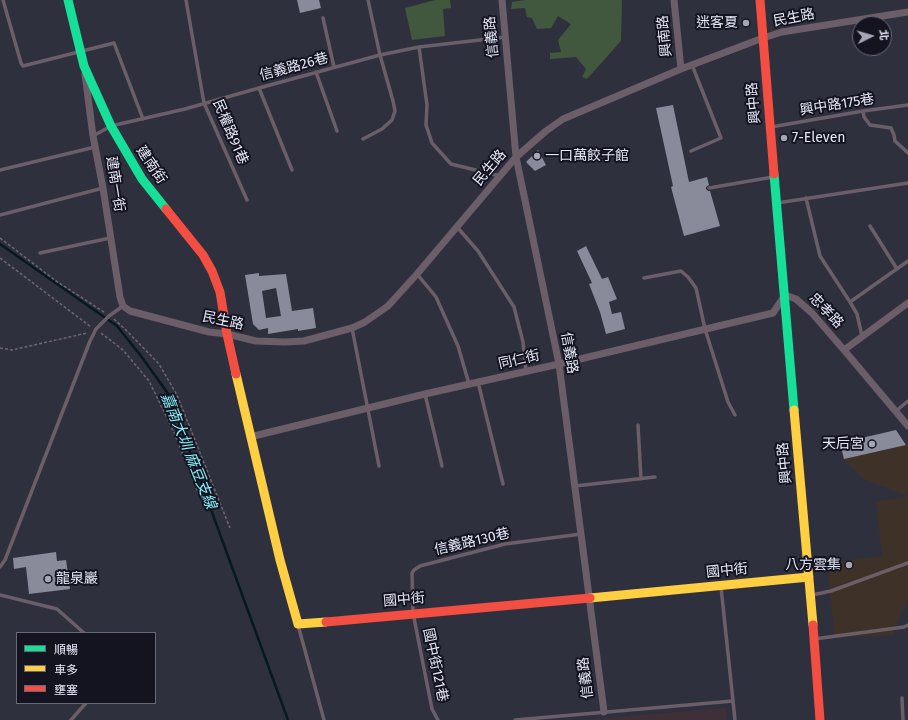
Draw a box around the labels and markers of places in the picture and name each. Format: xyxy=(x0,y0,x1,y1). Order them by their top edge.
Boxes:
place label: 迷客夏 xyxy=(696,15,738,31)
marker: 迷客夏 xyxy=(741,18,751,28)
place label: 7-Eleven xyxy=(792,130,846,146)
marker: 7-Eleven xyxy=(779,133,789,143)
place label: 一口萬餃子館 xyxy=(545,148,629,164)
marker: 一口萬餃子館 xyxy=(532,151,542,161)
place label: 天后宮 xyxy=(822,436,864,452)
marker: 天后宮 xyxy=(867,439,877,449)
place label: 八方雲集 xyxy=(785,557,841,573)
marker: 八方雲集 xyxy=(844,560,854,570)
place label: 龍泉巖 xyxy=(56,571,98,587)
marker: 龍泉巖 xyxy=(43,574,53,584)

